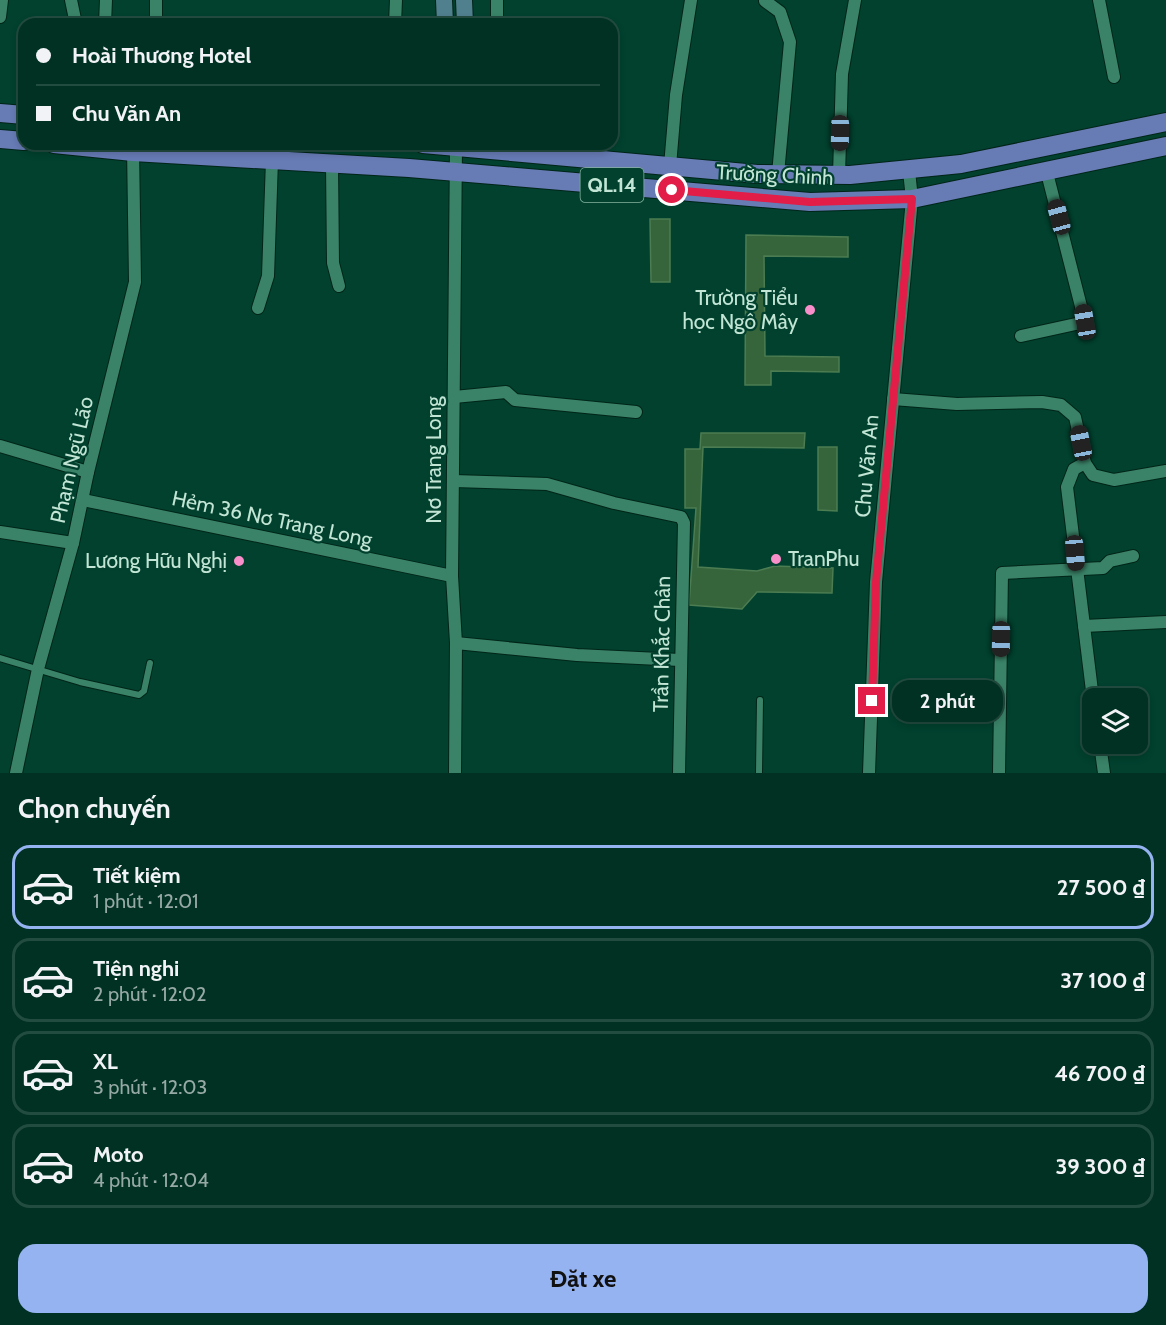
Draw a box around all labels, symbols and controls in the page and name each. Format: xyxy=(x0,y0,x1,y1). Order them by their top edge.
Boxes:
text: Hoài Thương Hotel xyxy=(72,42,251,69)
text: Chu Văn An xyxy=(72,100,181,127)
car xyxy=(831,115,849,151)
street label: Trường Chinh xyxy=(716,159,834,190)
road number: QL.14 xyxy=(580,168,644,202)
route start xyxy=(658,176,685,203)
car xyxy=(1046,197,1072,237)
place label: Trường Tiểu học Ngô Mây xyxy=(682,285,798,334)
marker: Trường Tiểu học Ngô Mây xyxy=(803,303,817,317)
car xyxy=(1073,303,1097,341)
street label: Phạm Ngũ Lão xyxy=(45,394,98,526)
street label: Nơ Trang Long xyxy=(421,396,446,524)
street label: Chu Văn An xyxy=(850,413,883,518)
car xyxy=(1069,424,1093,462)
street label: Hẻm 36 Nơ Trang Long xyxy=(170,485,375,552)
car xyxy=(1064,534,1086,572)
place label: TranPhu xyxy=(788,546,860,571)
place label: Lương Hữu Nghị xyxy=(85,548,227,573)
marker: TranPhu xyxy=(769,552,783,566)
marker: Lương Hữu Nghị xyxy=(232,554,246,568)
street label: Trần Khắc Chân xyxy=(648,576,675,712)
car xyxy=(992,621,1010,657)
callout: 2 phút xyxy=(893,680,1004,722)
route end xyxy=(858,687,885,714)
map controls xyxy=(1082,688,1148,754)
button: layers xyxy=(1082,688,1148,754)
text: 2 phút xyxy=(920,689,975,713)
text: Chọn chuyến xyxy=(18,792,171,825)
icon: car xyxy=(21,860,75,914)
text: Tiết kiệm xyxy=(93,862,181,889)
text: 27 500 ₫ xyxy=(1057,874,1145,901)
text: 1 phút · 12:01 xyxy=(93,889,199,913)
icon: car xyxy=(21,953,75,1007)
text: Tiện nghi xyxy=(93,955,179,982)
text: 37 100 ₫ xyxy=(1060,967,1145,994)
text: 2 phút · 12:02 xyxy=(93,982,207,1006)
icon: car xyxy=(21,1046,75,1100)
text: XL xyxy=(93,1048,118,1075)
text: 46 700 ₫ xyxy=(1054,1060,1145,1087)
text: 3 phút · 12:03 xyxy=(93,1075,207,1099)
icon: car xyxy=(21,1139,75,1193)
text: Moto xyxy=(93,1141,144,1168)
text: 39 300 ₫ xyxy=(1055,1153,1145,1180)
text: 4 phút · 12:04 xyxy=(93,1168,209,1192)
button: Đặt xe xyxy=(18,1244,1148,1313)

